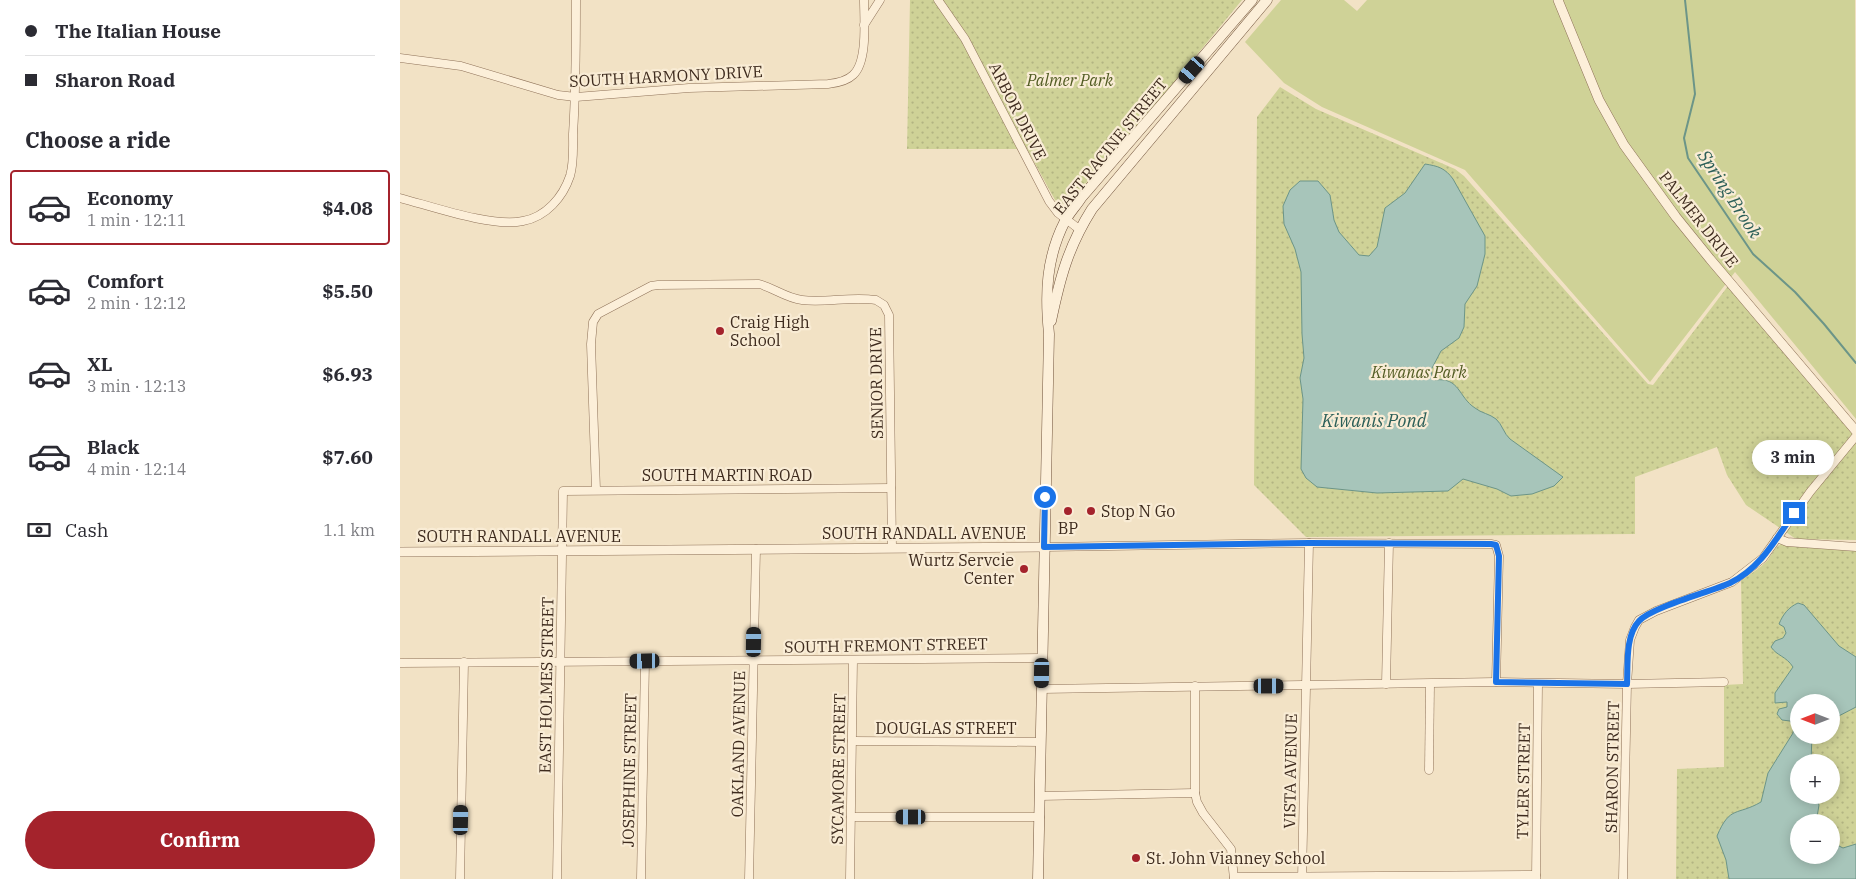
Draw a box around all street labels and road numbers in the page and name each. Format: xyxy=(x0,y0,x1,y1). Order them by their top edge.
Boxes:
street label: ARBOR DRIVE xyxy=(985,59,1051,163)
street label: SOUTH HARMONY DRIVE xyxy=(569,61,763,91)
street label: EAST RACINE STREET xyxy=(1049,74,1171,218)
street label: PALMER DRIVE xyxy=(1655,167,1743,271)
street label: SENIOR DRIVE xyxy=(865,327,887,439)
street label: SOUTH MARTIN ROAD xyxy=(642,465,812,485)
street label: SOUTH RANDALL AVENUE xyxy=(822,523,1026,543)
street label: SOUTH RANDALL AVENUE xyxy=(417,526,621,546)
street label: EAST HOLMES STREET xyxy=(534,596,558,774)
street label: SOUTH FREMONT STREET xyxy=(784,633,988,657)
street label: OAKLAND AVENUE xyxy=(727,670,749,818)
street label: JOSEPHINE STREET xyxy=(618,693,640,847)
street label: SYCAMORE STREET xyxy=(827,693,849,845)
street label: SHARON STREET xyxy=(1601,701,1623,833)
street label: VISTA AVENUE xyxy=(1279,713,1301,829)
street label: DOUGLAS STREET xyxy=(875,718,1017,738)
street label: TYLER STREET xyxy=(1512,723,1534,839)

